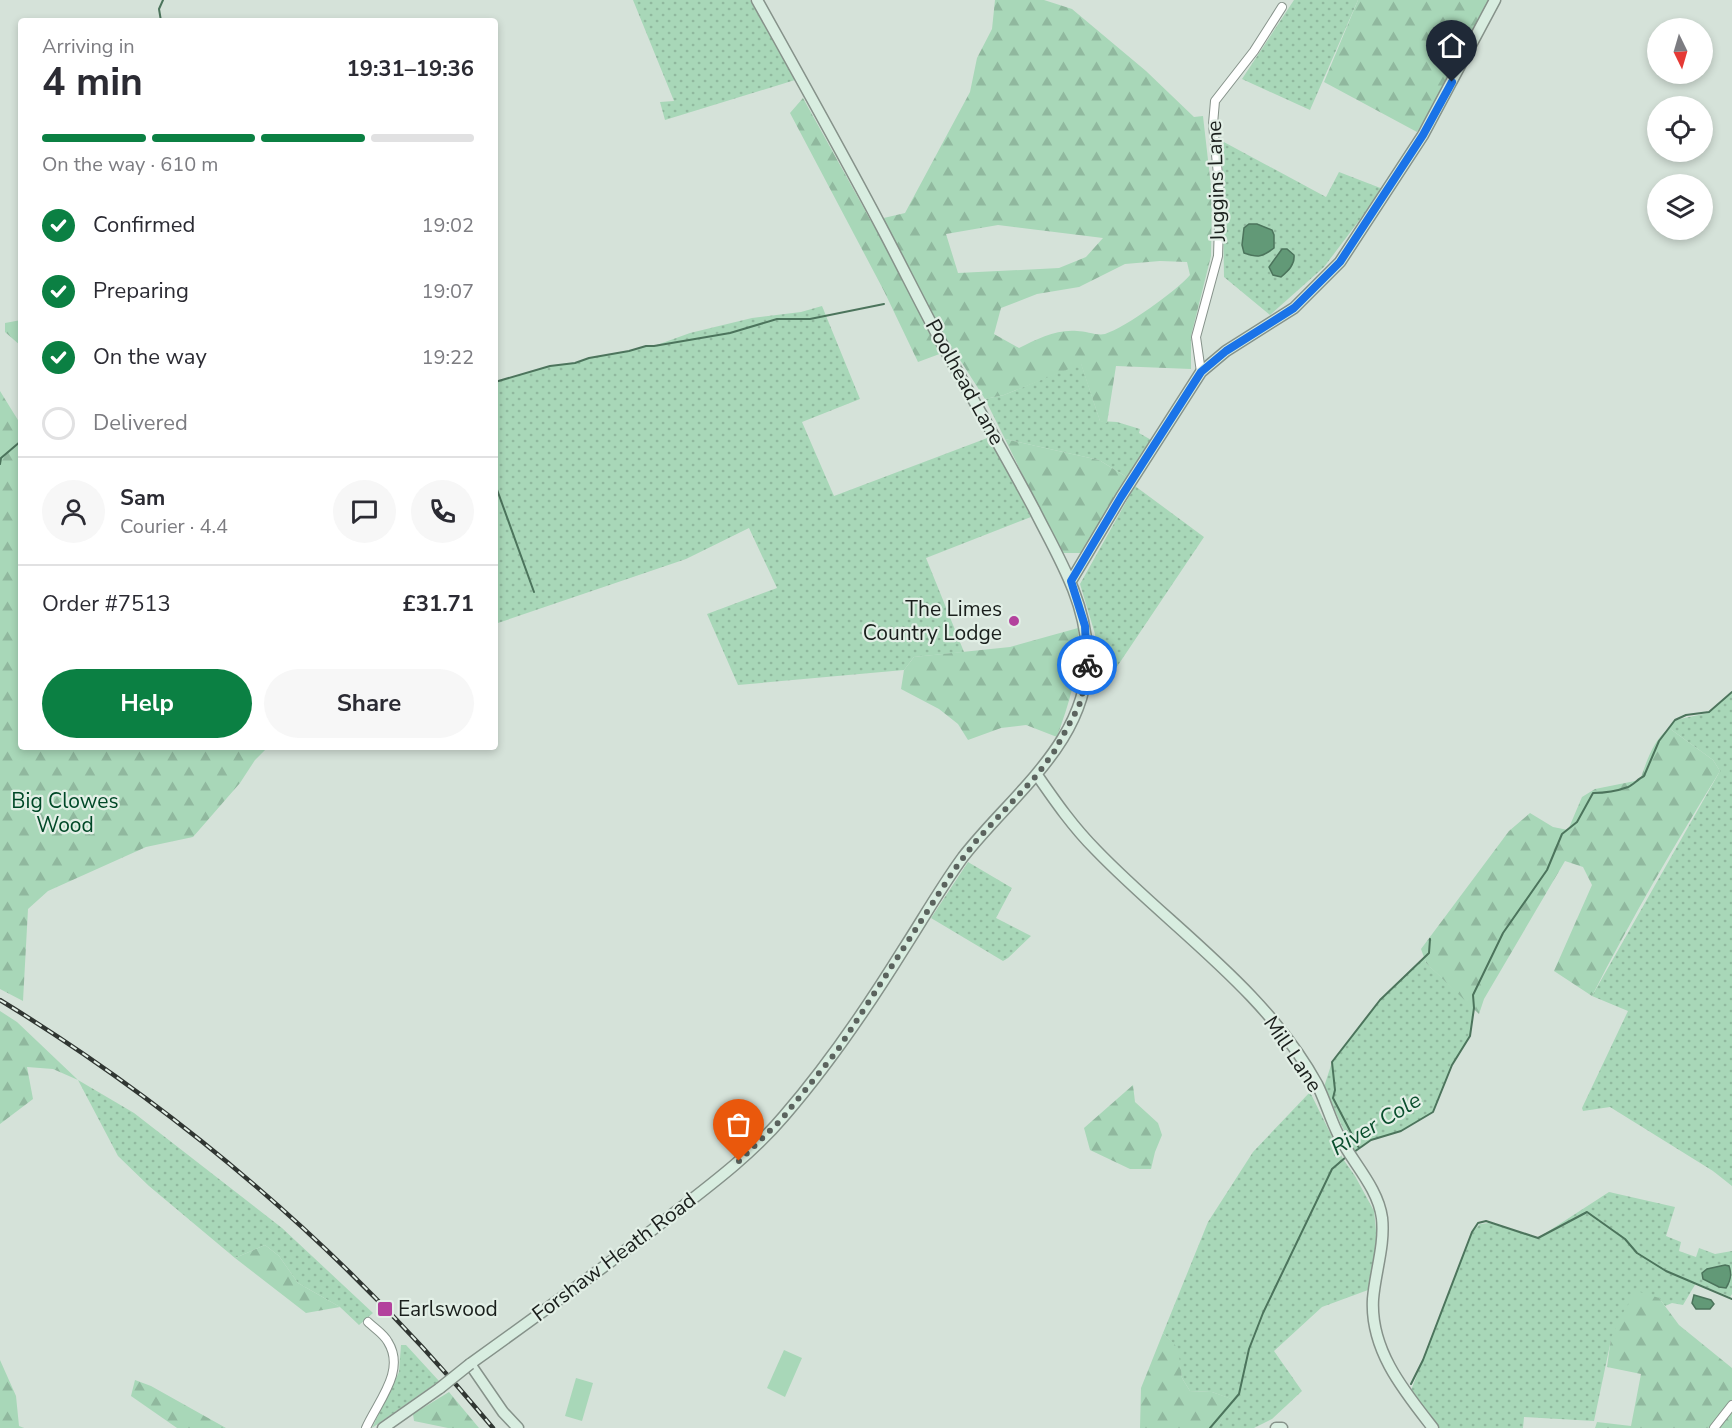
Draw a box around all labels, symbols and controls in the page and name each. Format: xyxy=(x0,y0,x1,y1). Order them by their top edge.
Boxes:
north arrow xyxy=(1647,18,1713,84)
map controls xyxy=(1647,18,1713,240)
pin xyxy=(1426,20,1477,82)
icon: home xyxy=(1435,29,1468,62)
text: Arriving in xyxy=(42,33,135,60)
text: 19:31–19:36 xyxy=(346,54,474,84)
text: 4 min xyxy=(42,56,143,109)
button: locate xyxy=(1647,96,1713,162)
street label: Juggins Lane xyxy=(1200,120,1232,243)
text: On the way · 610 m xyxy=(42,151,218,178)
button: layers xyxy=(1647,174,1713,240)
icon: check xyxy=(42,209,75,242)
text: Confirmed xyxy=(93,210,195,240)
text: 19:02 xyxy=(421,212,474,239)
icon: check xyxy=(42,275,75,308)
text: Preparing xyxy=(93,276,189,306)
text: 19:07 xyxy=(421,278,474,305)
street label: Poolhead Lane xyxy=(919,314,1011,450)
icon: check xyxy=(42,341,75,374)
text: On the way xyxy=(93,342,207,372)
text: 19:22 xyxy=(421,344,474,371)
text: Delivered xyxy=(93,408,188,438)
button: person xyxy=(42,480,105,543)
button: chat xyxy=(333,480,396,543)
button: phone xyxy=(411,480,474,543)
text: Sam xyxy=(120,483,165,513)
text: Courier · 4.4 xyxy=(120,513,228,540)
text: Order #7513 xyxy=(42,589,171,619)
text: £31.71 xyxy=(403,589,474,619)
place label: The Limes Country Lodge xyxy=(863,595,1002,647)
marker: The Limes Country Lodge xyxy=(1007,614,1021,628)
courier xyxy=(1057,635,1117,695)
icon: bike xyxy=(1071,649,1104,682)
button: Help xyxy=(42,669,252,738)
button: Share xyxy=(264,669,474,738)
park label: Big Clowes Wood xyxy=(11,787,119,839)
street label: Mill Lane xyxy=(1257,1010,1329,1098)
water label: River Cole xyxy=(1325,1085,1427,1163)
pin xyxy=(713,1099,764,1161)
icon: bag xyxy=(722,1108,755,1141)
street label: Forshaw Heath Road xyxy=(526,1186,702,1328)
place label: Earlswood xyxy=(398,1295,498,1323)
marker: Earlswood xyxy=(376,1300,394,1318)

